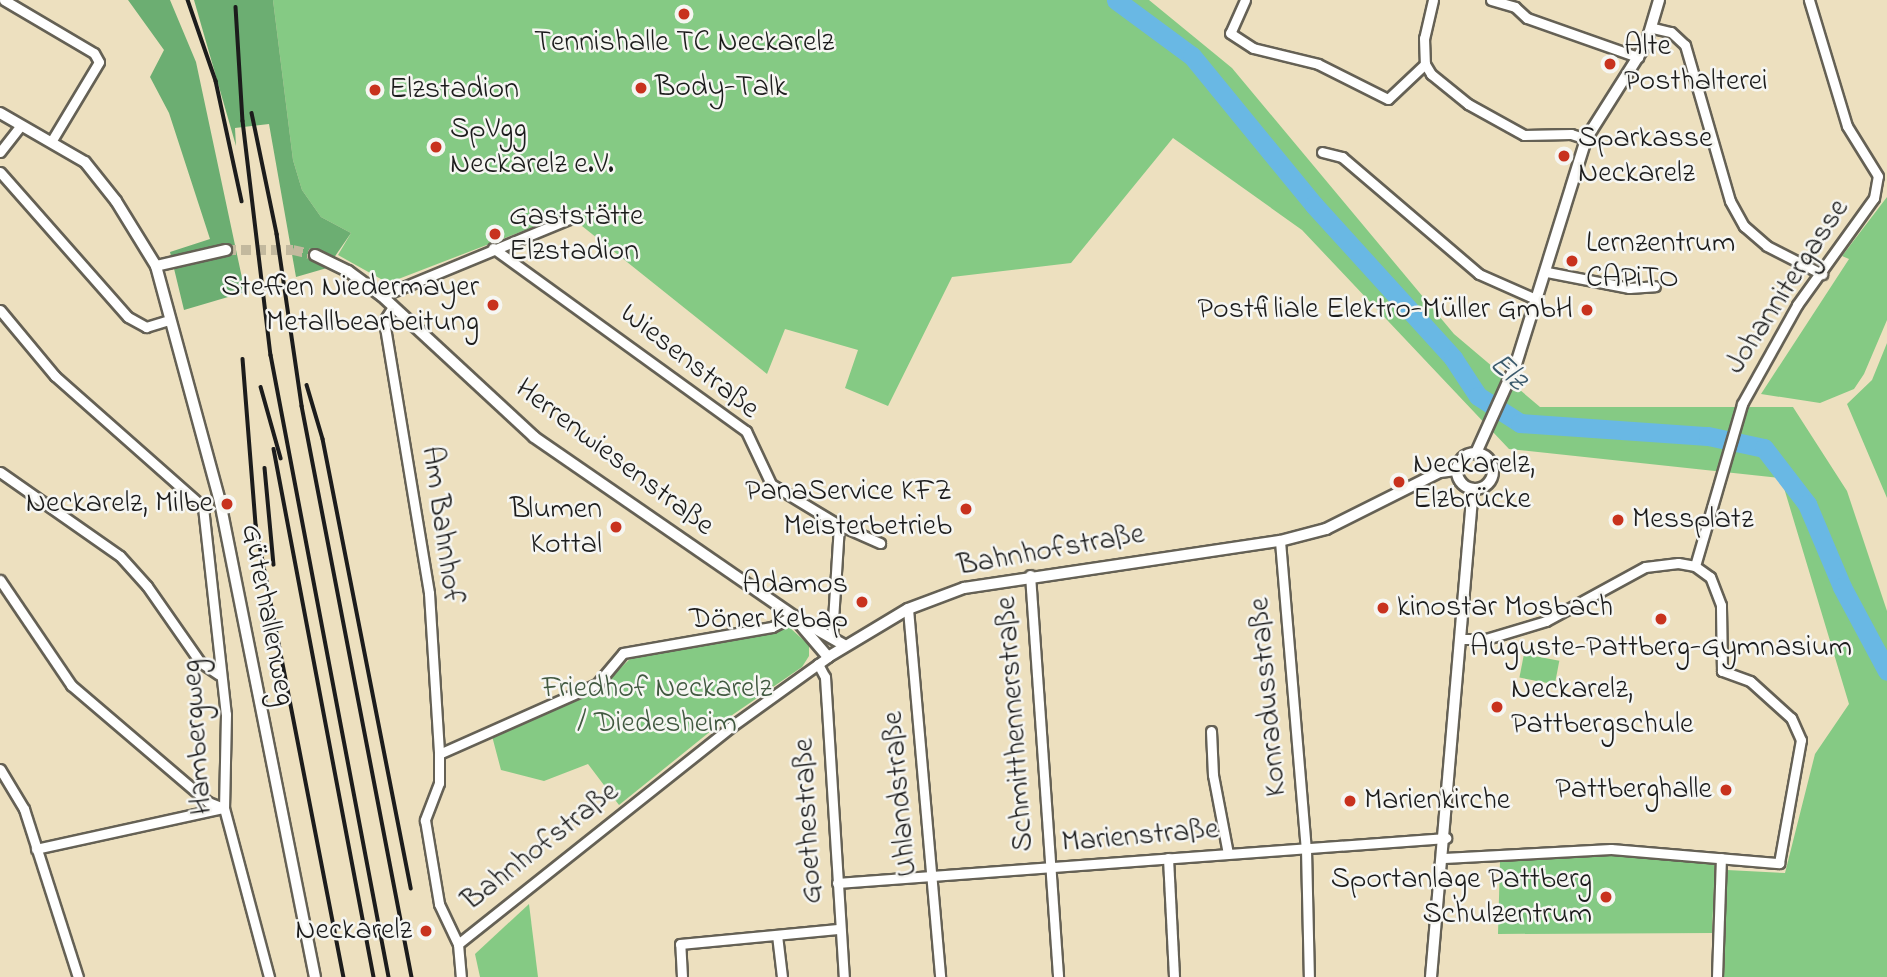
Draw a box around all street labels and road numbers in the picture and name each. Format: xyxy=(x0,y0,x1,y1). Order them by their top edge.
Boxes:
street label: Johannitergasse xyxy=(1718,193,1858,381)
street label: Wiesenstraße xyxy=(612,296,766,428)
street label: Herrenwiesenstraße xyxy=(507,371,721,545)
street label: Am Bahnhof xyxy=(412,444,470,606)
street label: Bahnhofstraße xyxy=(955,517,1147,585)
street label: Güterhallenweg xyxy=(232,521,302,709)
street label: Schmitthennerstraße xyxy=(989,595,1043,853)
street label: Konradusstraße xyxy=(1242,596,1296,798)
street label: Hambergweg xyxy=(175,658,221,816)
street label: Uhlandstraße xyxy=(876,710,926,878)
street label: Goethestraße xyxy=(787,737,831,905)
street label: Bahnhofstraße xyxy=(455,775,627,919)
street label: Marienstraße xyxy=(1060,812,1220,862)

